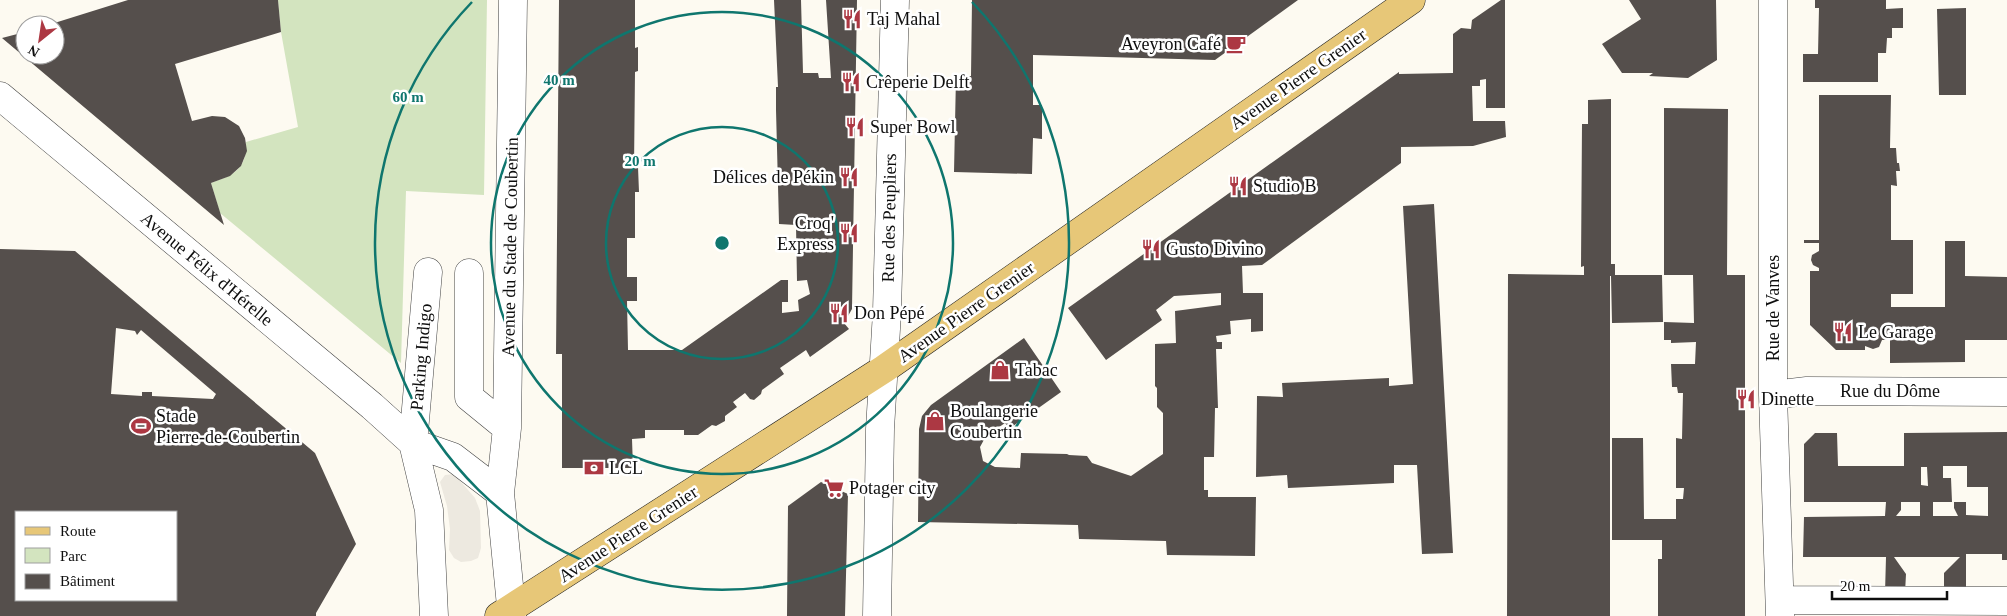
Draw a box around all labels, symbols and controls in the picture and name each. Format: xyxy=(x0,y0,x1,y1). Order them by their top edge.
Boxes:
restaurant icon: Taj Mahal xyxy=(841,8,863,30)
place label: Taj Mahal xyxy=(867,9,940,29)
north arrow xyxy=(15,15,65,65)
street label: Avenue Pierre Grenier xyxy=(1226,24,1370,134)
cafe icon: Aveyron Café xyxy=(1225,33,1247,55)
place label: Aveyron Café xyxy=(1121,34,1221,54)
text: N xyxy=(26,42,42,60)
restaurant icon: Crêperie Delft xyxy=(840,71,862,93)
text: 40 m xyxy=(543,72,575,88)
place label: Crêperie Delft xyxy=(866,72,969,92)
text: 60 m xyxy=(392,89,424,105)
restaurant icon: Super Bowl xyxy=(844,116,866,138)
place label: Super Bowl xyxy=(870,117,956,137)
street label: Avenue du Stade de Coubertin xyxy=(498,137,522,357)
text: 20 m xyxy=(624,153,656,169)
street label: Rue des Peupliers xyxy=(878,153,900,283)
restaurant icon: Délices de Pékin xyxy=(838,166,860,188)
place label: Délices de Pékin xyxy=(713,167,834,187)
restaurant icon: Studio B xyxy=(1227,175,1249,197)
place label: Studio B xyxy=(1253,176,1317,196)
street label: Avenue Félix d'Hérelle xyxy=(137,208,277,330)
place label: Croq' Express xyxy=(777,213,834,254)
restaurant icon: Croq' Express xyxy=(838,222,860,244)
centre of rings xyxy=(713,234,731,252)
restaurant icon: Gusto Divino xyxy=(1140,238,1162,260)
place label: Gusto Divino xyxy=(1166,239,1264,259)
street label: Rue de Vanves xyxy=(1763,255,1783,361)
street label: Avenue Pierre Grenier xyxy=(894,257,1038,367)
restaurant icon: Don Pépé xyxy=(828,302,850,324)
street label: Parking Indigo xyxy=(406,303,436,411)
place label: Don Pépé xyxy=(854,303,925,323)
restaurant icon: Le Garage xyxy=(1832,321,1854,343)
place label: Le Garage xyxy=(1858,322,1933,342)
shop icon: Tabac xyxy=(989,359,1011,381)
place label: Tabac xyxy=(1015,360,1058,380)
street label: Rue du Dôme xyxy=(1840,381,1940,401)
restaurant icon: Dinette xyxy=(1735,388,1757,410)
place label: Dinette xyxy=(1761,389,1814,409)
place label: Boulangerie Coubertin xyxy=(950,401,1038,442)
place label: Stade Pierre-de-Coubertin xyxy=(156,406,300,447)
shop icon: Boulangerie Coubertin xyxy=(924,410,946,432)
sports icon: Stade Pierre-de-Coubertin xyxy=(130,415,152,437)
bank icon: LCL xyxy=(583,457,605,479)
place label: LCL xyxy=(609,458,643,478)
supermarket icon: Potager city xyxy=(823,477,845,499)
place label: Potager city xyxy=(849,478,935,498)
street label: Avenue Pierre Grenier xyxy=(555,482,701,586)
legend xyxy=(15,511,178,601)
text: Route xyxy=(60,523,96,539)
text: Parc xyxy=(60,548,87,564)
scale bar xyxy=(1832,568,1947,600)
text: Bâtiment xyxy=(60,573,116,589)
text: 20 m xyxy=(1840,578,1871,594)

